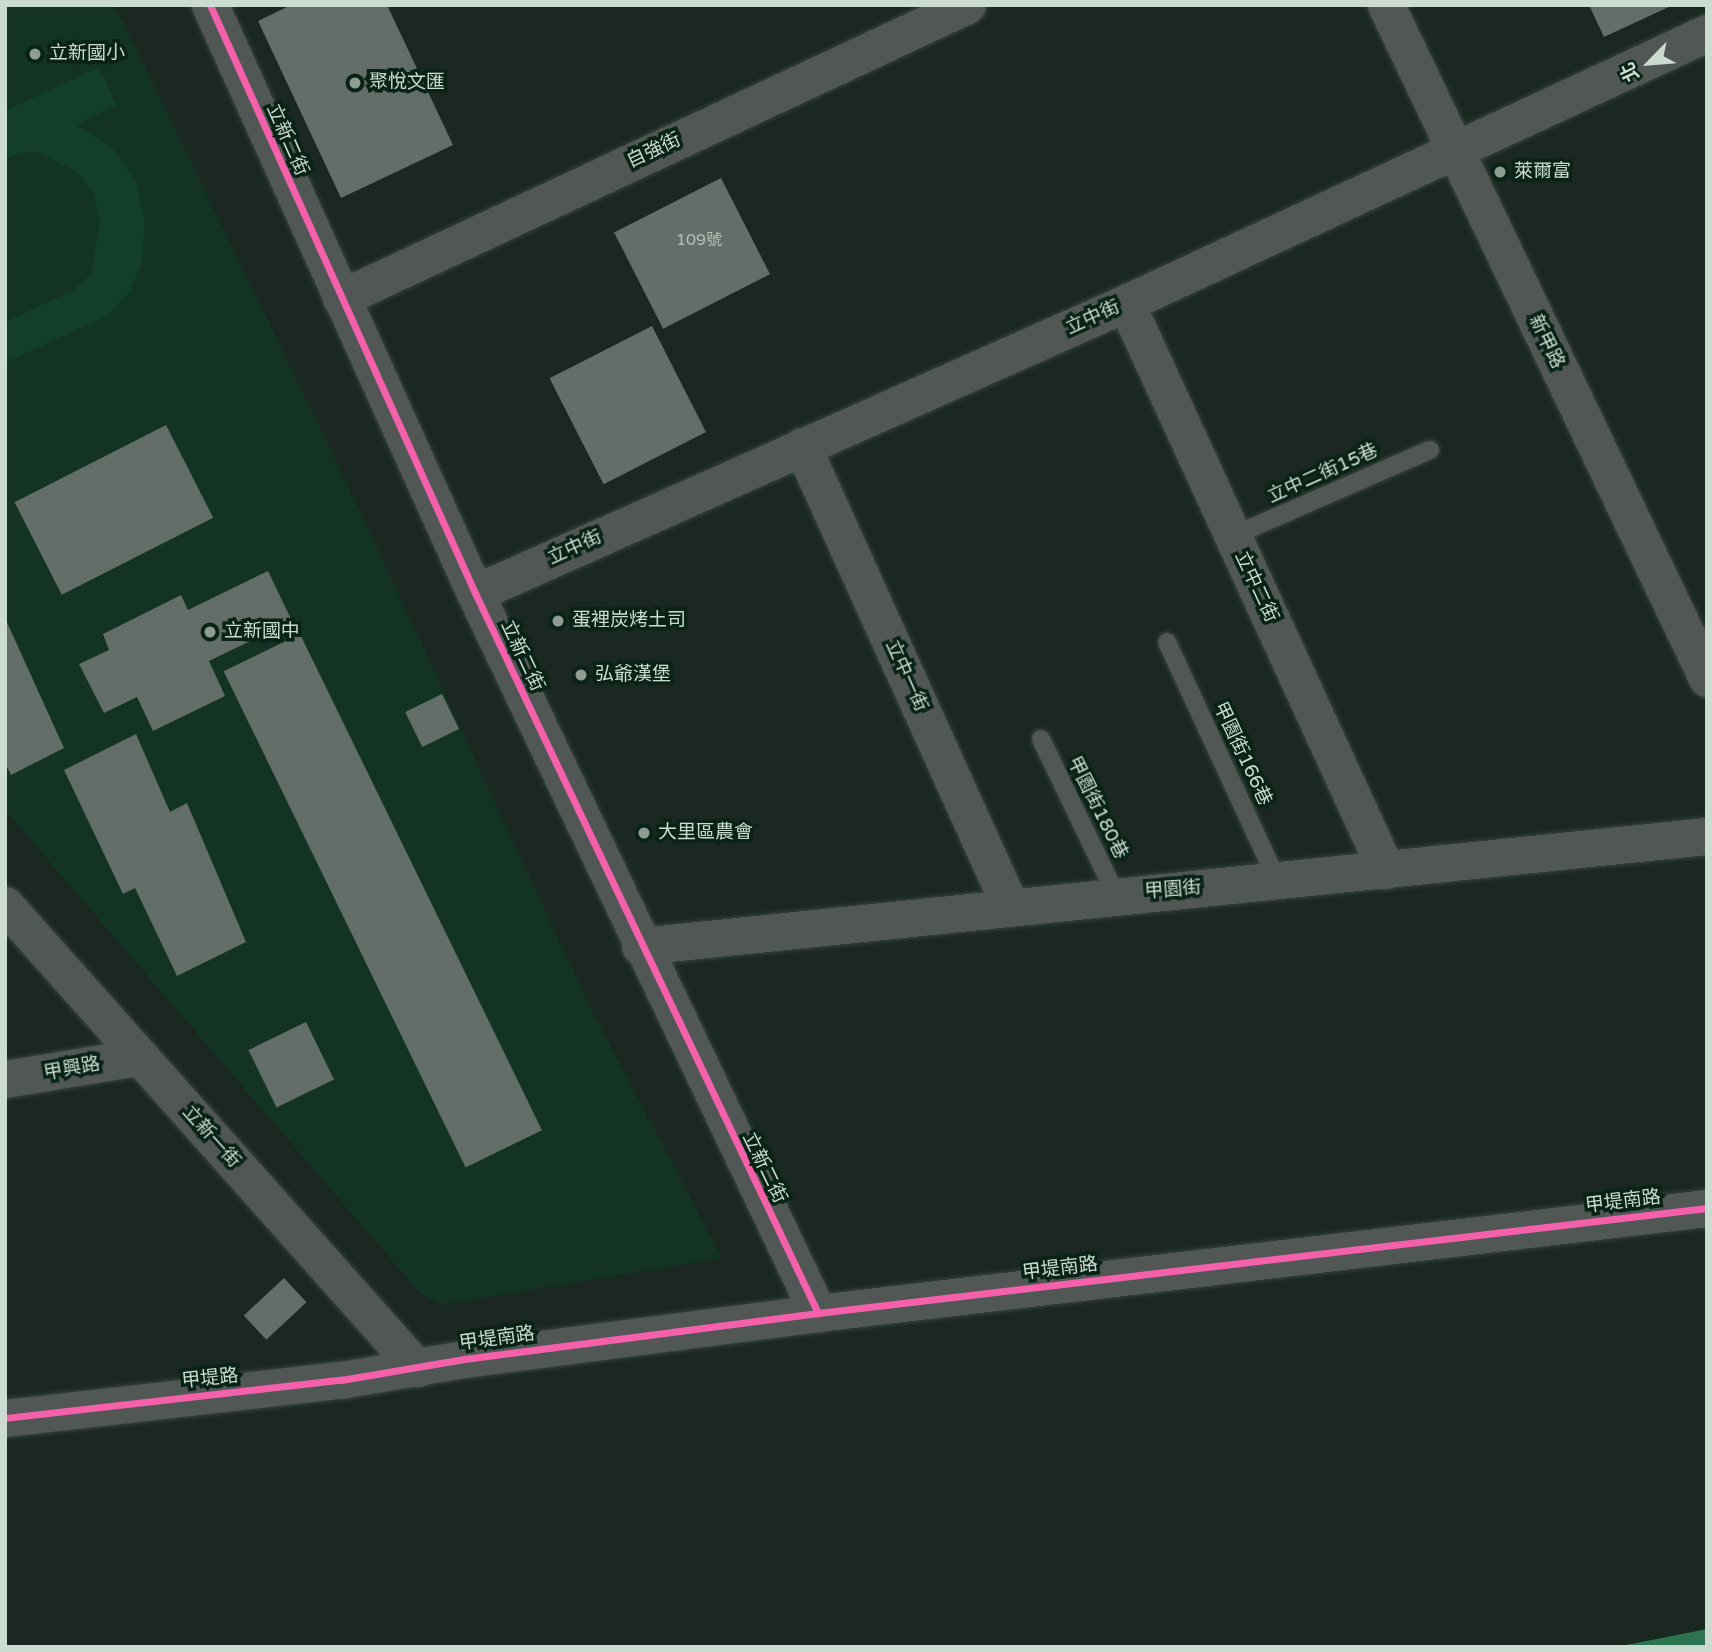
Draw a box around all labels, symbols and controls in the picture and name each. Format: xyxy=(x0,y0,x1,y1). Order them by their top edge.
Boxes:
north arrow xyxy=(1614,28,1684,98)
place label: 立新國小 xyxy=(49,43,125,65)
marker: 立新國小 xyxy=(27,46,43,62)
text: 北 xyxy=(1616,59,1644,85)
place label: 聚悅文匯 xyxy=(369,72,445,94)
marker: 聚悅文匯 xyxy=(347,75,363,91)
street label: 立新二街 xyxy=(261,101,313,179)
street label: 自強街 xyxy=(623,129,685,173)
place label: 萊爾富 xyxy=(1514,161,1571,183)
marker: 萊爾富 xyxy=(1492,164,1508,180)
house number: 109號 xyxy=(676,230,722,250)
street label: 立中街 xyxy=(1062,296,1124,340)
street label: 新甲路 xyxy=(1523,311,1569,373)
street label: 立中二街15巷 xyxy=(1264,439,1382,509)
street label: 立中街 xyxy=(544,526,606,570)
street label: 立中二街 xyxy=(1230,548,1282,626)
place label: 蛋裡炭烤土司 xyxy=(572,610,686,632)
marker: 蛋裡炭烤土司 xyxy=(550,613,566,629)
street label: 立新二街 xyxy=(496,617,548,695)
place label: 立新國中 xyxy=(224,621,300,643)
marker: 立新國中 xyxy=(202,624,218,640)
street label: 立中一街 xyxy=(880,637,932,715)
place label: 弘爺漢堡 xyxy=(595,664,671,686)
marker: 弘爺漢堡 xyxy=(573,667,589,683)
street label: 甲園街166巷 xyxy=(1208,699,1276,809)
street label: 甲園街180巷 xyxy=(1062,753,1132,863)
place label: 大里區農會 xyxy=(658,822,753,844)
marker: 大里區農會 xyxy=(636,825,652,841)
street label: 甲園街 xyxy=(1144,877,1202,903)
street label: 甲興路 xyxy=(42,1053,102,1085)
street label: 立新一街 xyxy=(177,1101,245,1173)
street label: 立新二街 xyxy=(737,1129,791,1207)
street label: 甲堤南路 xyxy=(1584,1186,1662,1218)
street label: 甲堤南路 xyxy=(1021,1253,1099,1285)
street label: 甲堤南路 xyxy=(458,1322,536,1356)
street label: 甲堤路 xyxy=(180,1365,240,1393)

